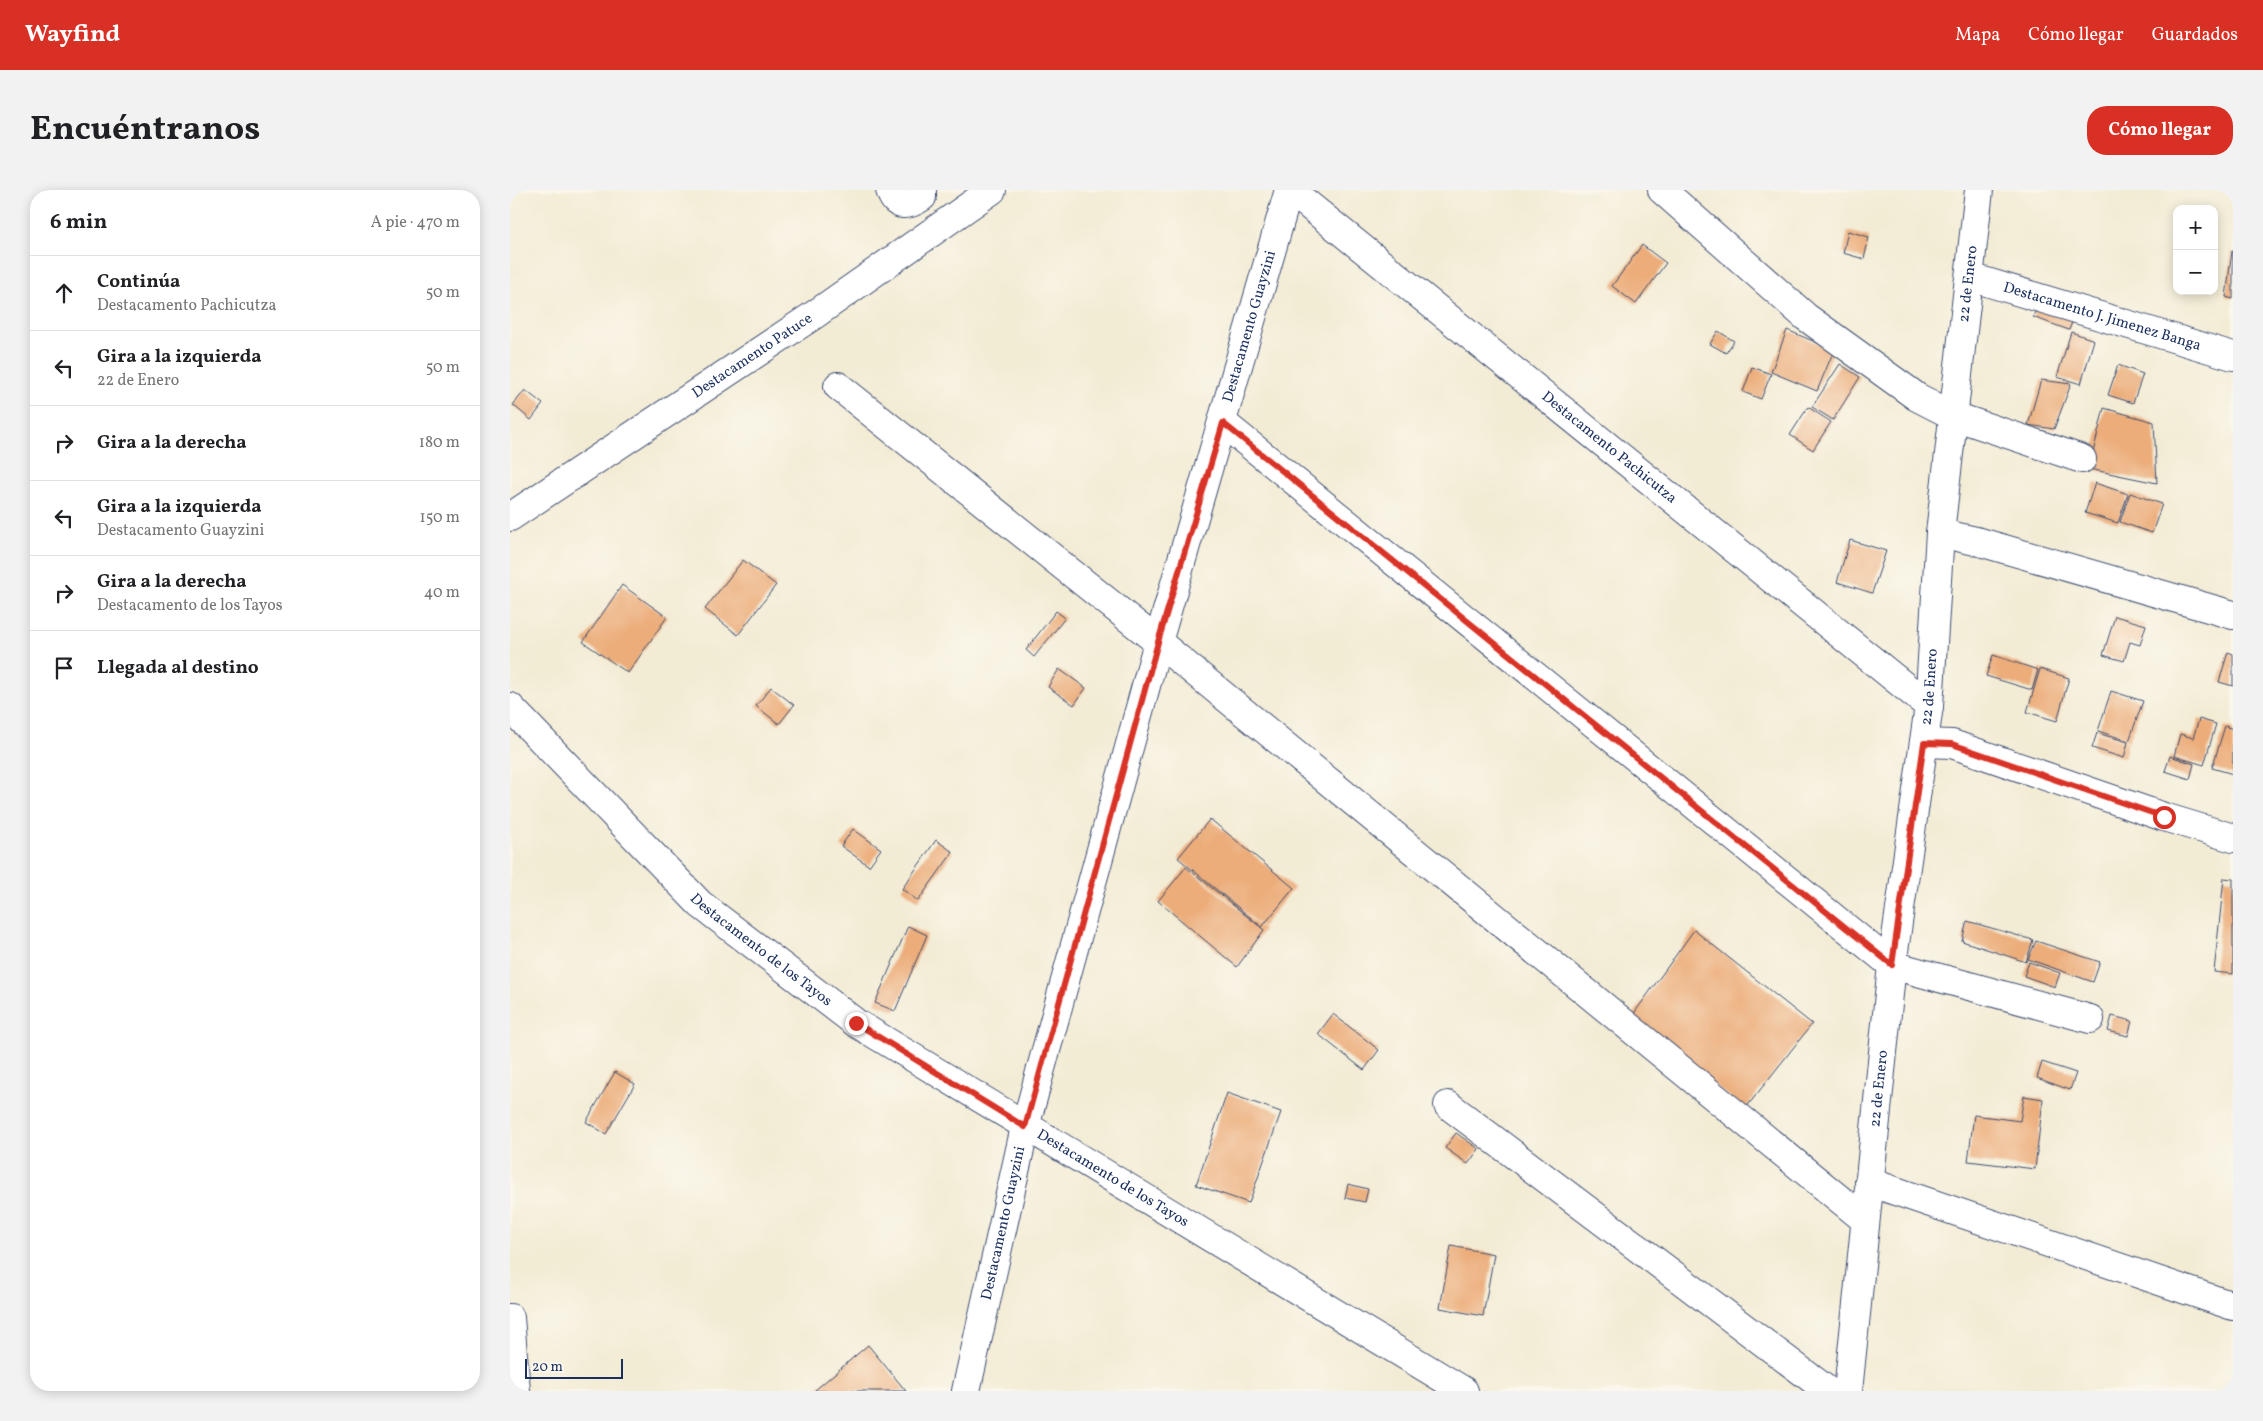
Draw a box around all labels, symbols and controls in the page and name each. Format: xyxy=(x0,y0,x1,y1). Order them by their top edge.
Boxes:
text: Wayfind xyxy=(25,18,120,52)
text: Mapa xyxy=(1955,23,2000,48)
text: Cómo llegar xyxy=(2028,23,2124,48)
text: Guardados xyxy=(2152,23,2238,48)
text: Encuéntranos xyxy=(30,106,260,154)
button: Cómo llegar xyxy=(2087,106,2233,155)
map controls xyxy=(2173,205,2218,295)
button: + xyxy=(2173,205,2218,250)
text: 6 min xyxy=(50,208,107,237)
text: A pie · 470 m xyxy=(371,212,460,234)
street label: 22 de Enero xyxy=(1954,244,1983,323)
street label: Destacamento Guayzini xyxy=(1218,248,1281,405)
button: − xyxy=(2173,250,2218,295)
text: Continúa xyxy=(97,269,180,295)
street label: Destacamento J. Jimenez Banga xyxy=(2001,277,2204,356)
icon: ahead xyxy=(50,279,78,307)
text: 50 m xyxy=(426,282,460,304)
text: Destacamento Pachicutza xyxy=(97,295,276,317)
street label: Destacamento Patuce xyxy=(688,308,817,404)
text: Gira a la izquierda xyxy=(97,344,262,370)
icon: left xyxy=(50,354,78,382)
text: 50 m xyxy=(426,357,460,379)
text: 22 de Enero xyxy=(97,370,179,392)
street label: Destacamento Pachicutza xyxy=(1537,387,1681,509)
icon: right xyxy=(50,429,78,457)
text: Gira a la derecha xyxy=(97,430,247,456)
text: 180 m xyxy=(419,432,460,454)
text: Gira a la izquierda xyxy=(97,494,262,520)
icon: left xyxy=(50,504,78,532)
text: 150 m xyxy=(419,507,460,529)
text: Destacamento Guayzini xyxy=(97,520,264,542)
text: Gira a la derecha xyxy=(97,569,247,595)
icon: right xyxy=(50,579,78,607)
text: 40 m xyxy=(424,582,460,604)
text: Destacamento de los Tayos xyxy=(97,595,283,617)
street label: 22 de Enero xyxy=(1916,648,1943,727)
icon: arrive xyxy=(50,654,78,682)
text: Llegada al destino xyxy=(97,655,259,681)
route start xyxy=(2153,806,2176,829)
street label: Destacamento de los Tayos xyxy=(685,889,836,1011)
route end xyxy=(845,1012,868,1035)
street label: 22 de Enero xyxy=(1865,1049,1894,1128)
street label: Destacamento de los Tayos xyxy=(1033,1124,1193,1233)
street label: Destacamento Guayzini xyxy=(976,1144,1031,1302)
scale bar xyxy=(525,1356,622,1379)
text: 20 m xyxy=(532,1358,563,1377)

